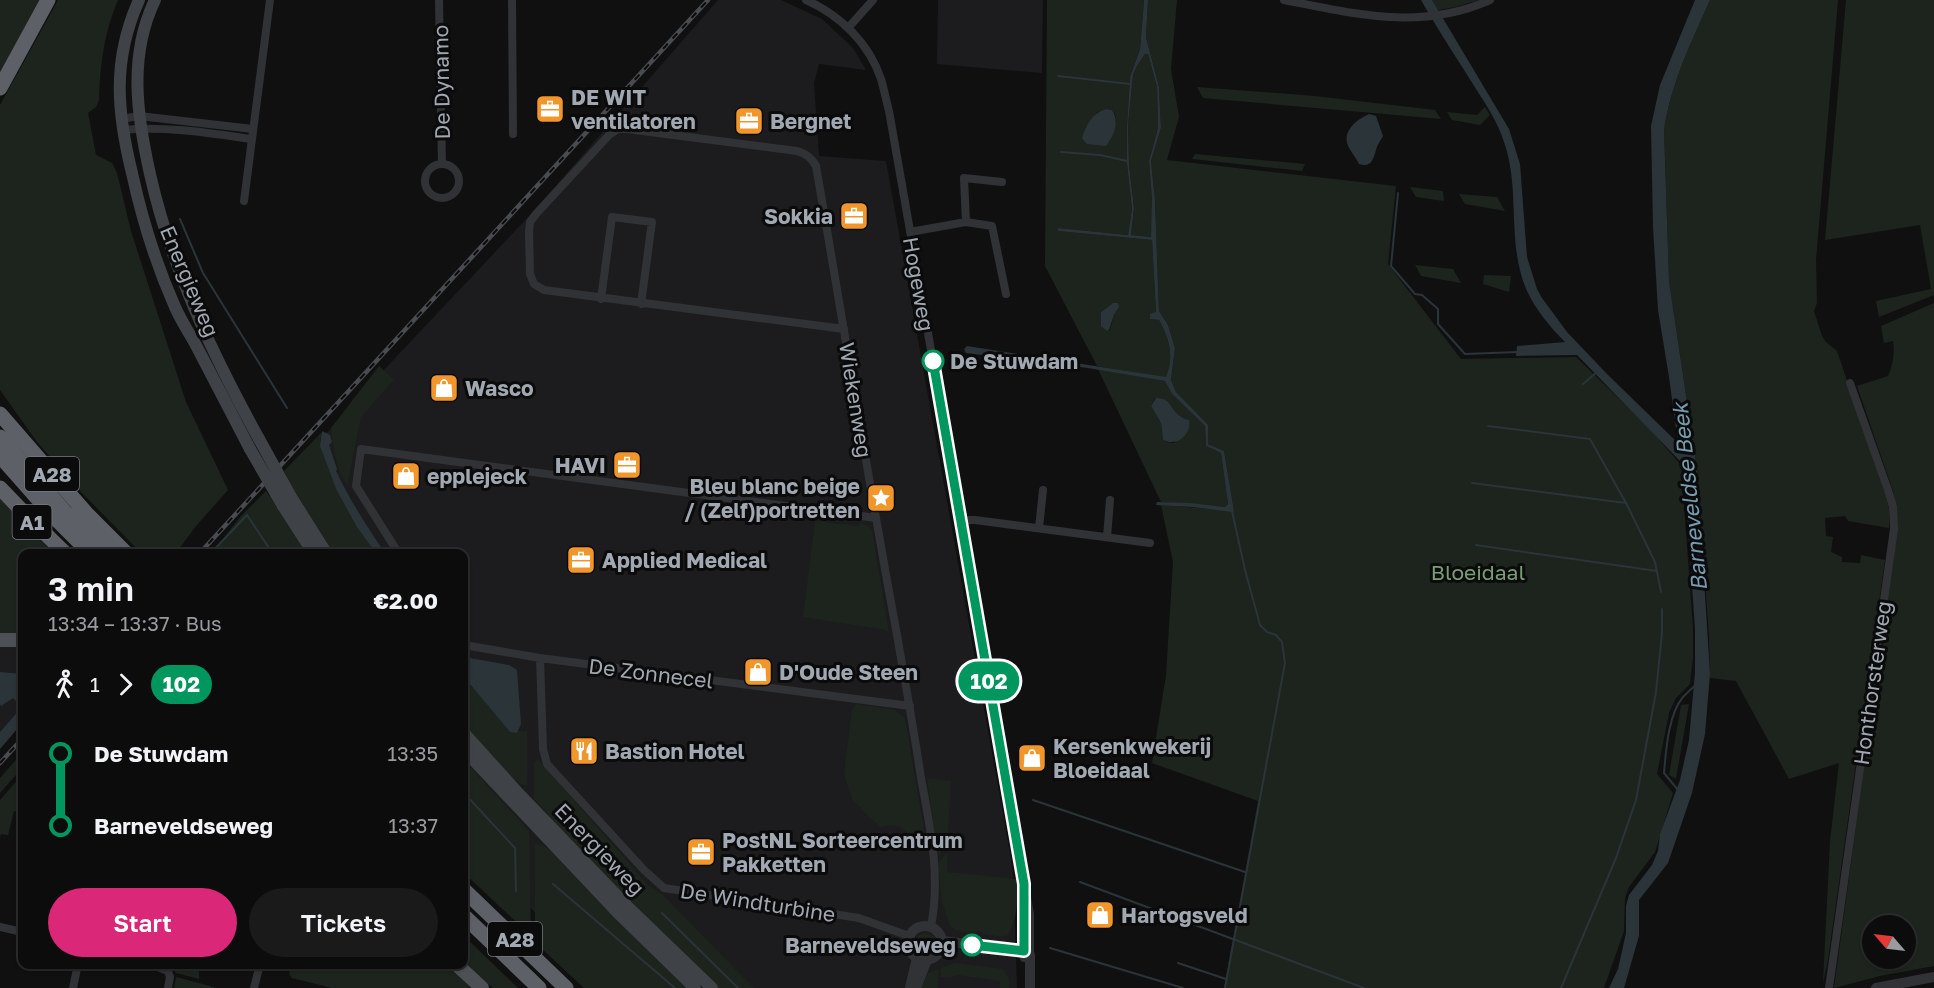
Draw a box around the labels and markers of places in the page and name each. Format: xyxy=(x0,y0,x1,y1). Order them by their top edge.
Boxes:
place label: DE WIT ventilatoren xyxy=(571,84,696,134)
office icon: DE WIT ventilatoren xyxy=(534,93,566,125)
office icon: Bergnet xyxy=(733,105,765,137)
place label: Bergnet xyxy=(770,108,851,134)
office icon: Sokkia xyxy=(838,200,870,232)
place label: Sokkia xyxy=(764,203,833,229)
place label: De Stuwdam xyxy=(950,348,1078,374)
marker: De Stuwdam xyxy=(922,350,944,372)
shop icon: Wasco xyxy=(428,372,460,404)
place label: Wasco xyxy=(465,375,534,401)
office icon: HAVI xyxy=(611,449,643,481)
place label: HAVI xyxy=(555,452,606,478)
shop icon: epplejeck xyxy=(390,460,422,492)
place label: epplejeck xyxy=(427,463,527,489)
place label: Bleu blanc beige / (Zelf)portretten xyxy=(685,473,860,523)
place icon: Bleu blanc beige / (Zelf)portretten xyxy=(865,482,897,514)
office icon: Applied Medical xyxy=(565,544,597,576)
place label: Applied Medical xyxy=(602,547,767,573)
shop icon: D'Oude Steen xyxy=(742,656,774,688)
place label: D'Oude Steen xyxy=(779,659,918,685)
place label: Kersenkwekerij Bloeidaal xyxy=(1053,733,1211,783)
restaurant icon: Bastion Hotel xyxy=(568,735,600,767)
place label: Bastion Hotel xyxy=(605,738,745,764)
shop icon: Kersenkwekerij Bloeidaal xyxy=(1016,742,1048,774)
place label: PostNL Sorteercentrum Pakketten xyxy=(722,827,963,877)
office icon: PostNL Sorteercentrum Pakketten xyxy=(685,836,717,868)
shop icon: Hartogsveld xyxy=(1084,899,1116,931)
place label: Hartogsveld xyxy=(1121,902,1248,928)
place label: Barneveldseweg xyxy=(785,932,956,958)
marker: Barneveldseweg xyxy=(961,934,983,956)

